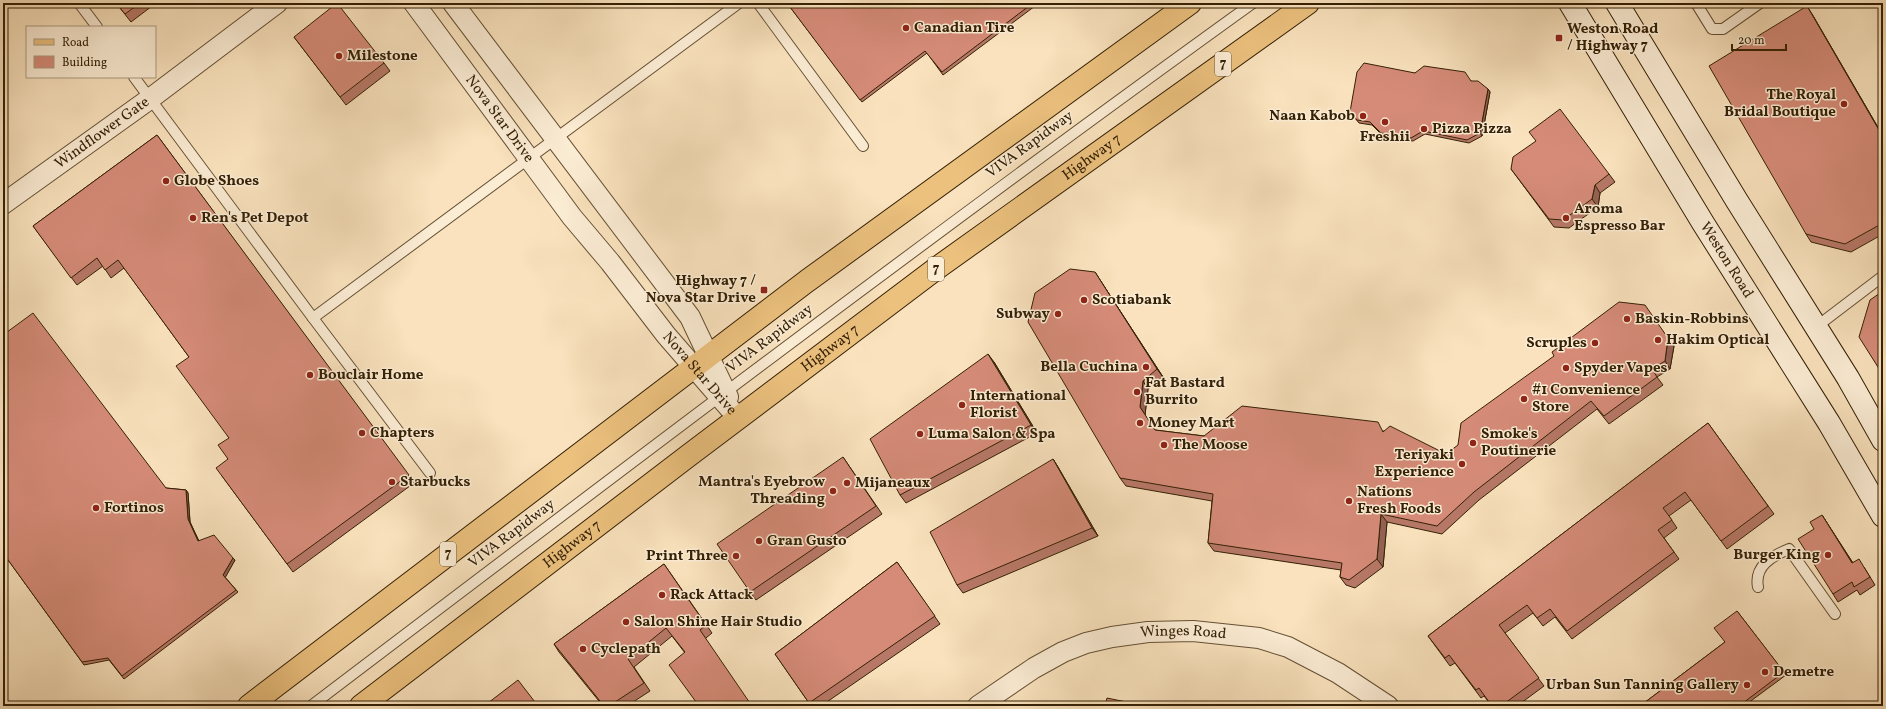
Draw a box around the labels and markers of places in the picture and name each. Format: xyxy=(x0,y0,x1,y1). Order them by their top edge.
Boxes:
place label: Canadian Tire xyxy=(914,18,1015,39)
place label: Weston Road / Highway 7 xyxy=(1567,19,1658,57)
marker: Canadian Tire xyxy=(901,23,911,33)
marker: Weston Road / Highway 7 xyxy=(1554,33,1564,43)
place label: Milestone xyxy=(347,46,418,67)
marker: Milestone xyxy=(334,51,344,61)
place label: The Royal Bridal Boutique xyxy=(1724,85,1836,123)
marker: The Royal Bridal Boutique xyxy=(1839,99,1849,109)
place label: Naan Kabob xyxy=(1269,106,1355,127)
marker: Naan Kabob xyxy=(1358,111,1368,121)
marker: Freshii xyxy=(1380,117,1390,127)
place label: Pizza Pizza xyxy=(1432,119,1512,140)
marker: Pizza Pizza xyxy=(1419,124,1429,134)
place label: Freshii xyxy=(1360,127,1410,148)
place label: Globe Shoes xyxy=(174,171,259,192)
marker: Globe Shoes xyxy=(161,176,171,186)
place label: Aroma Espresso Bar xyxy=(1574,199,1665,237)
place label: Ren's Pet Depot xyxy=(201,208,309,229)
marker: Ren's Pet Depot xyxy=(188,213,198,223)
marker: Aroma Espresso Bar xyxy=(1561,213,1571,223)
place label: Highway 7 / Nova Star Drive xyxy=(646,271,756,309)
marker: Highway 7 / Nova Star Drive xyxy=(759,285,769,295)
place label: Scotiabank xyxy=(1092,290,1171,311)
marker: Scotiabank xyxy=(1079,295,1089,305)
place label: Subway xyxy=(996,304,1051,325)
marker: Subway xyxy=(1053,309,1063,319)
place label: Baskin-Robbins xyxy=(1635,309,1749,330)
marker: Baskin-Robbins xyxy=(1622,314,1632,324)
place label: Hakim Optical xyxy=(1666,330,1769,351)
place label: Scruples xyxy=(1526,333,1587,354)
marker: Hakim Optical xyxy=(1653,335,1663,345)
marker: Scruples xyxy=(1590,338,1600,348)
place label: Bella Cuchina xyxy=(1040,357,1138,378)
place label: Spyder Vapes xyxy=(1574,358,1668,379)
marker: Bella Cuchina xyxy=(1141,362,1151,372)
marker: Spyder Vapes xyxy=(1561,363,1571,373)
place label: Bouclair Home xyxy=(318,365,424,386)
marker: Bouclair Home xyxy=(305,370,315,380)
place label: Fat Bastard Burrito xyxy=(1145,373,1225,411)
place label: #1 Convenience Store xyxy=(1532,380,1641,418)
place label: International Florist xyxy=(970,386,1066,424)
marker: Fat Bastard Burrito xyxy=(1132,387,1142,397)
marker: #1 Convenience Store xyxy=(1519,394,1529,404)
marker: International Florist xyxy=(957,400,967,410)
place label: Money Mart xyxy=(1148,413,1235,434)
marker: Money Mart xyxy=(1135,418,1145,428)
place label: Chapters xyxy=(370,423,434,444)
place label: Luma Salon & Spa xyxy=(928,424,1056,445)
place label: Smoke's Poutinerie xyxy=(1481,424,1556,462)
marker: Chapters xyxy=(357,428,367,438)
marker: Luma Salon & Spa xyxy=(915,429,925,439)
place label: The Moose xyxy=(1172,435,1248,456)
marker: Smoke's Poutinerie xyxy=(1468,438,1478,448)
marker: The Moose xyxy=(1159,440,1169,450)
place label: Teriyaki Experience xyxy=(1375,445,1454,483)
marker: Teriyaki Experience xyxy=(1457,459,1467,469)
place label: Starbucks xyxy=(400,472,470,493)
place label: Mantra's Eyebrow Threading xyxy=(698,472,825,510)
place label: Mijaneaux xyxy=(855,473,931,494)
marker: Starbucks xyxy=(387,477,397,487)
marker: Mijaneaux xyxy=(842,478,852,488)
place label: Nations Fresh Foods xyxy=(1357,482,1441,520)
marker: Mantra's Eyebrow Threading xyxy=(828,486,838,496)
marker: Nations Fresh Foods xyxy=(1344,496,1354,506)
place label: Fortinos xyxy=(104,498,164,519)
marker: Fortinos xyxy=(91,503,101,513)
place label: Gran Gusto xyxy=(767,531,847,552)
marker: Gran Gusto xyxy=(754,536,764,546)
place label: Burger King xyxy=(1733,545,1820,566)
place label: Print Three xyxy=(646,546,728,567)
marker: Burger King xyxy=(1823,550,1833,560)
marker: Print Three xyxy=(731,551,741,561)
place label: Rack Attack xyxy=(670,585,753,606)
marker: Rack Attack xyxy=(657,590,667,600)
place label: Salon Shine Hair Studio xyxy=(634,612,802,633)
marker: Salon Shine Hair Studio xyxy=(621,617,631,627)
place label: Cyclepath xyxy=(591,639,661,660)
marker: Cyclepath xyxy=(578,644,588,654)
place label: Demetre xyxy=(1773,662,1834,683)
marker: Demetre xyxy=(1760,667,1770,677)
place label: Urban Sun Tanning Gallery xyxy=(1546,675,1740,696)
marker: Urban Sun Tanning Gallery xyxy=(1742,680,1752,690)

